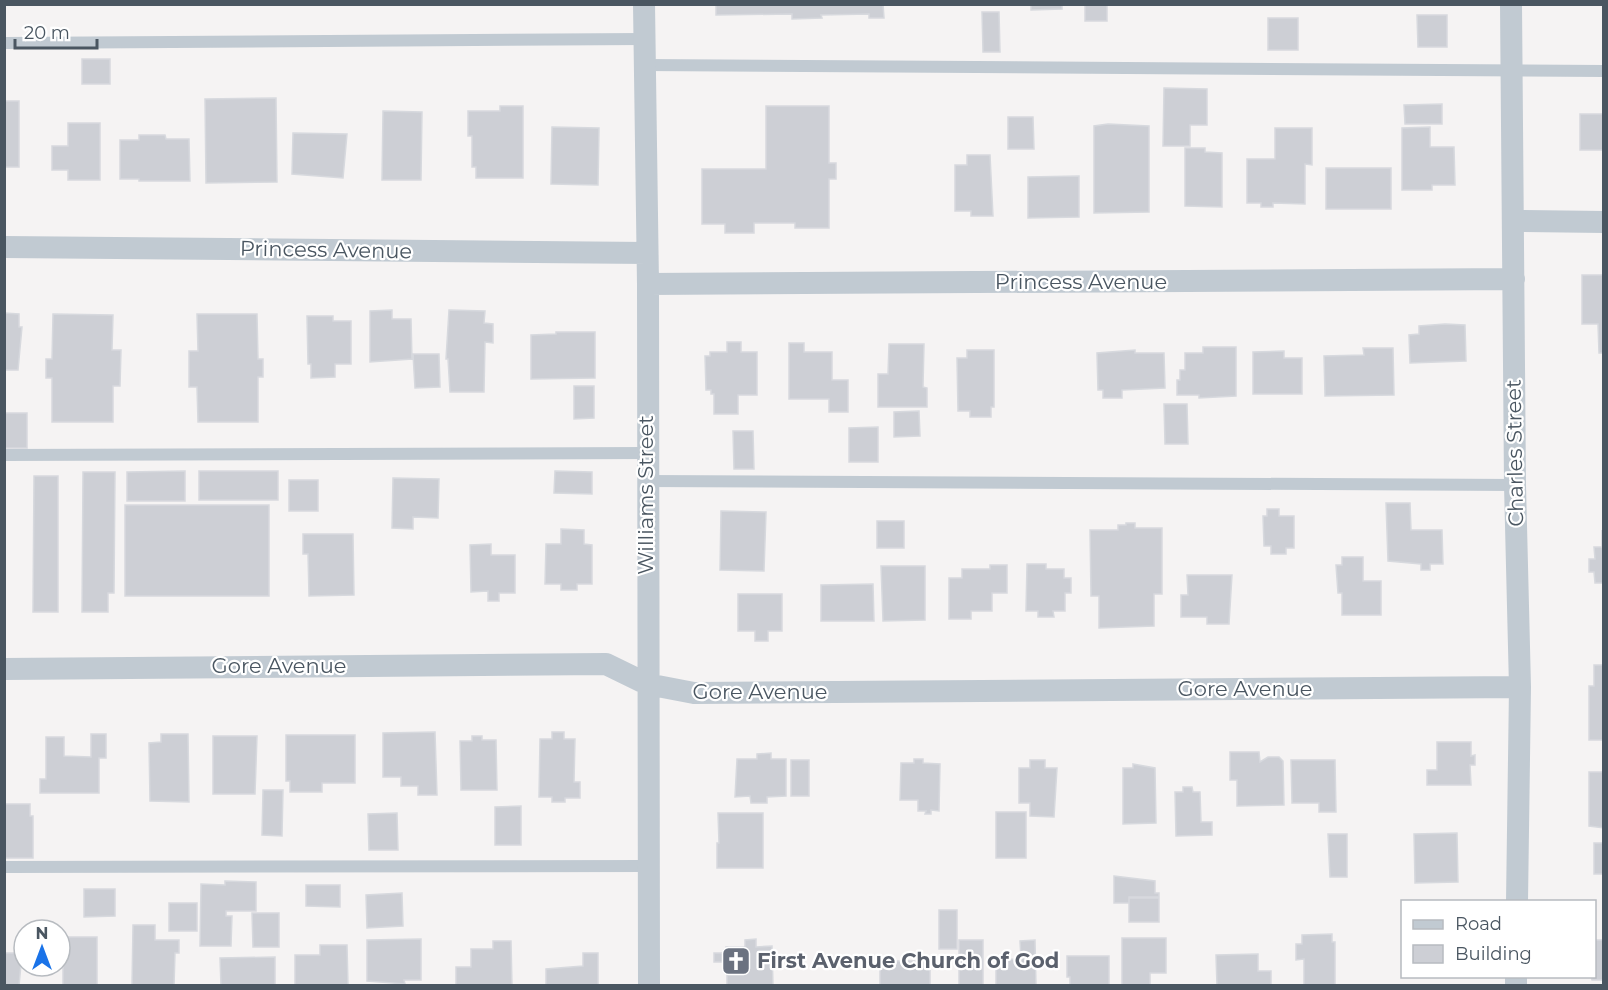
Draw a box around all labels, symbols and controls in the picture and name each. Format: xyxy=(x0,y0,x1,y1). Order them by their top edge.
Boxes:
scale bar xyxy=(15,12,98,50)
text: 20 m xyxy=(24,22,70,44)
street label: Princess Avenue xyxy=(240,235,412,264)
street label: Princess Avenue xyxy=(995,269,1167,294)
street label: Charles Street xyxy=(1501,379,1528,527)
street label: Williams Street xyxy=(633,415,658,575)
street label: Gore Avenue xyxy=(212,653,347,678)
street label: Gore Avenue xyxy=(1178,676,1313,701)
street label: Gore Avenue xyxy=(693,679,828,704)
legend xyxy=(1401,900,1596,978)
text: Road xyxy=(1455,913,1502,935)
north arrow xyxy=(12,918,72,978)
text: N xyxy=(36,924,48,943)
text: Building xyxy=(1455,943,1532,965)
church icon: First Avenue Church of God xyxy=(720,945,752,977)
place label: First Avenue Church of God xyxy=(757,948,1059,973)

